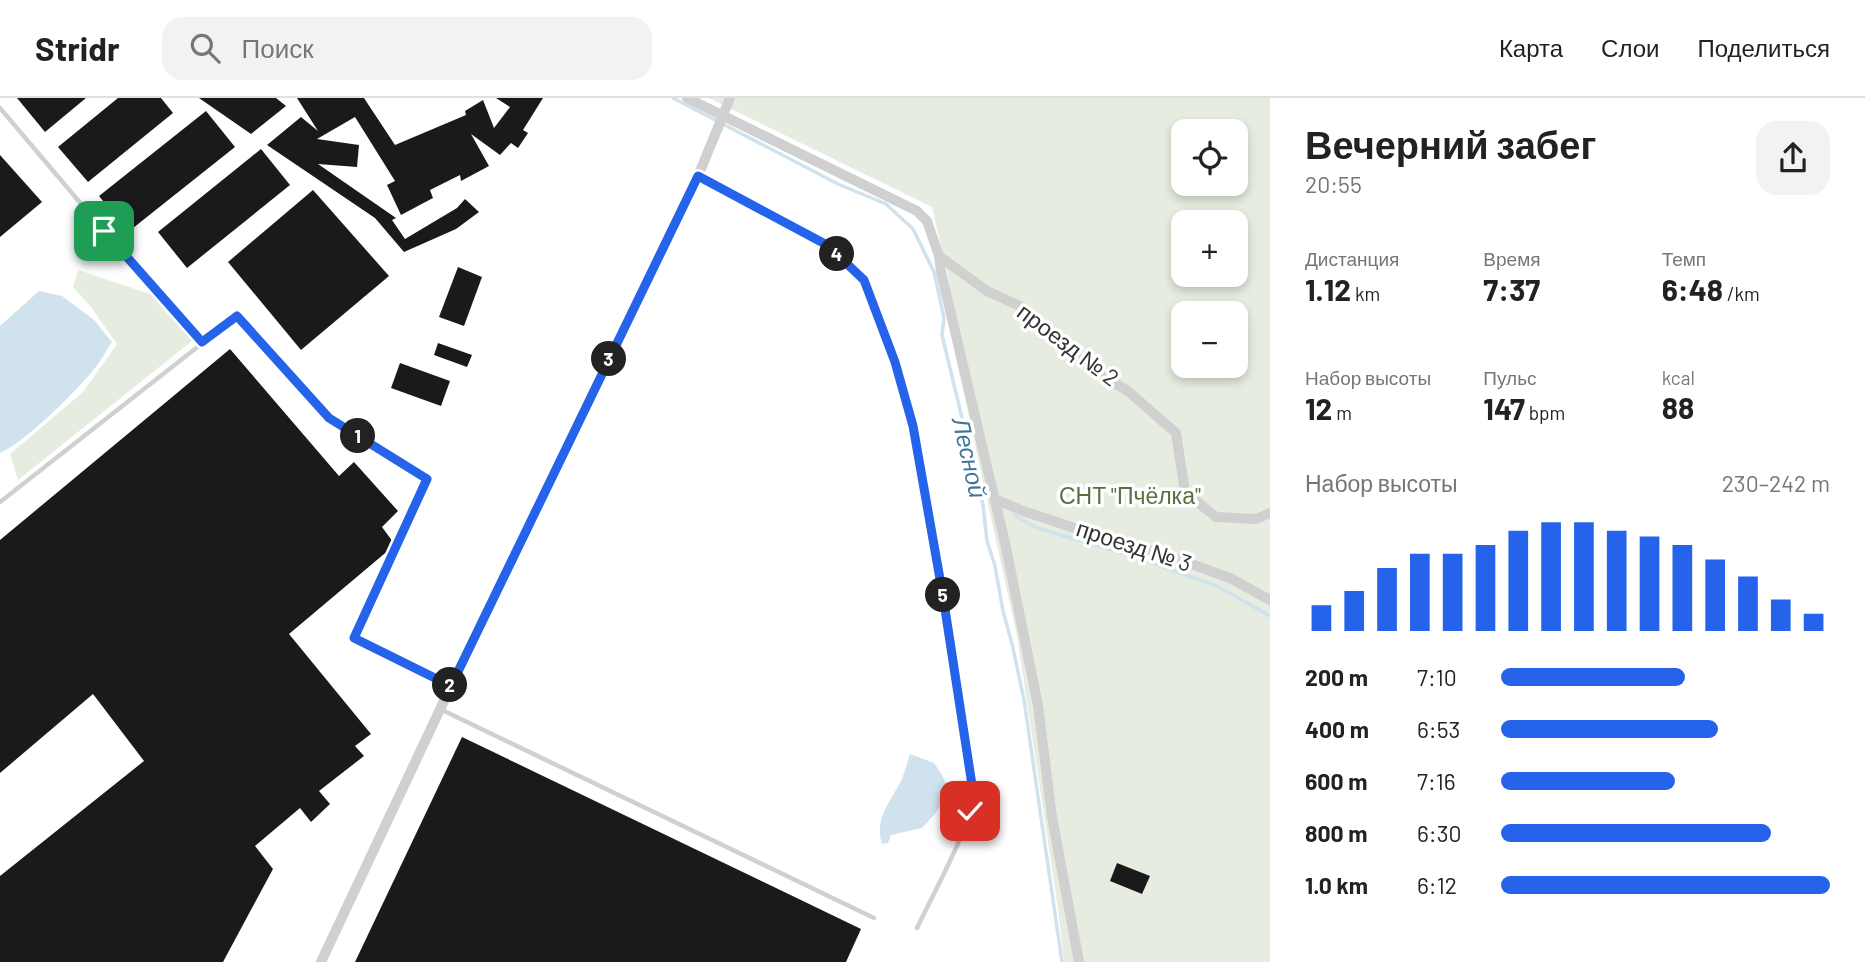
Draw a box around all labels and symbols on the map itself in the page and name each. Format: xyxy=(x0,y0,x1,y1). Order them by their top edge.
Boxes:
pin xyxy=(74,201,134,261)
pin: 4 xyxy=(820,236,854,272)
street label: проезд № 2 xyxy=(1012,297,1125,391)
pin: 3 xyxy=(592,342,626,376)
water label: Лесной xyxy=(947,413,994,501)
pin: 1 xyxy=(340,418,376,454)
park label: СНТ "Пчёлка" xyxy=(1059,481,1201,509)
street label: проезд № 3 xyxy=(1073,513,1195,577)
pin: 5 xyxy=(926,578,960,612)
pin: 2 xyxy=(433,668,468,702)
pin xyxy=(940,781,1000,841)

